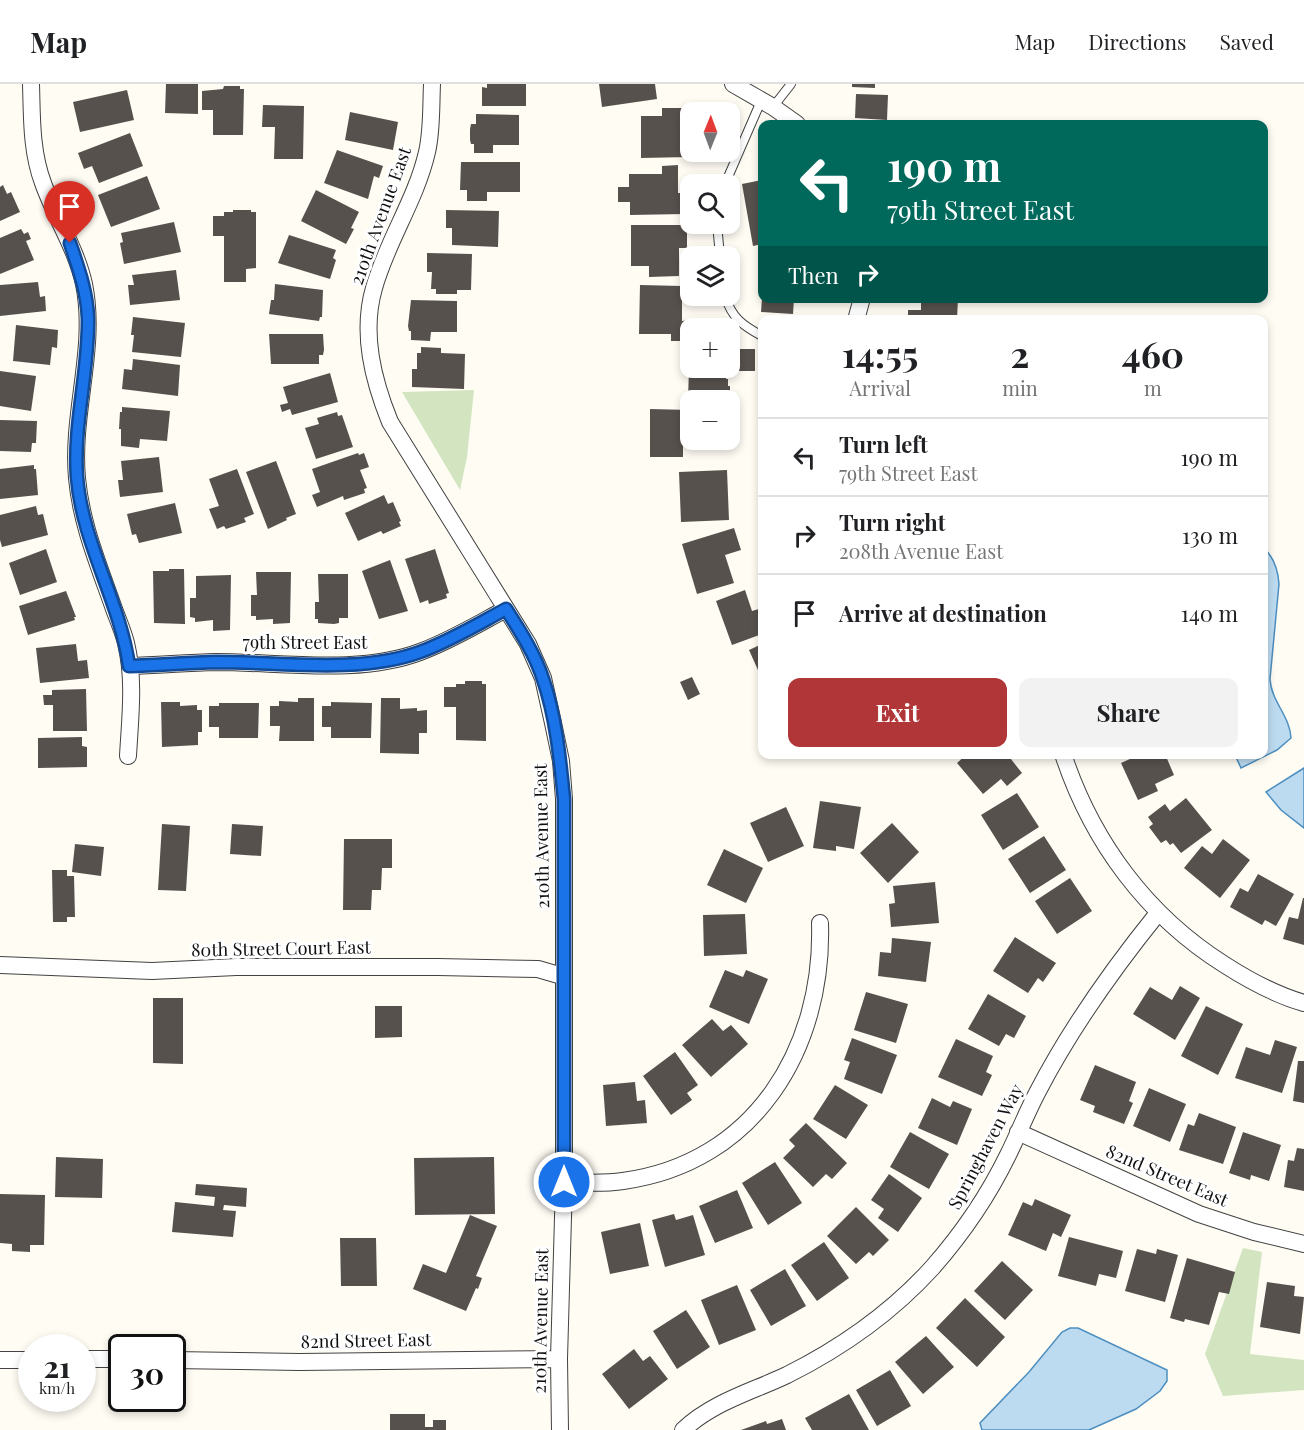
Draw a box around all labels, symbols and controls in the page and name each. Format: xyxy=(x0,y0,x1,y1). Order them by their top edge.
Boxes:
text: Map xyxy=(30,23,87,60)
text: Map xyxy=(1014,27,1055,55)
text: Directions xyxy=(1088,27,1186,55)
text: Saved xyxy=(1219,27,1274,55)
north arrow xyxy=(680,102,740,162)
map controls xyxy=(680,102,740,450)
text: 190 m xyxy=(887,137,1001,193)
street label: 210th Avenue East xyxy=(344,143,416,288)
icon: left xyxy=(788,144,866,222)
button: search xyxy=(680,174,740,234)
pin xyxy=(44,181,95,243)
icon: arrive xyxy=(53,190,86,223)
text: 79th Street East xyxy=(887,191,1074,227)
button: layers xyxy=(680,246,740,306)
icon: right xyxy=(851,258,884,291)
text: Then xyxy=(788,260,839,290)
button: + xyxy=(680,318,740,378)
text: 14:55 xyxy=(842,329,918,377)
text: 2 xyxy=(1011,329,1029,377)
text: 460 xyxy=(1122,329,1184,377)
text: Arrival xyxy=(849,374,911,401)
text: min xyxy=(1002,374,1038,401)
text: m xyxy=(1144,374,1162,401)
button: − xyxy=(680,390,740,450)
text: Turn left xyxy=(839,429,928,459)
icon: left xyxy=(788,441,821,474)
text: 190 m xyxy=(1180,442,1238,472)
text: 79th Street East xyxy=(839,459,978,486)
text: Turn right xyxy=(839,507,945,537)
icon: right xyxy=(788,519,821,552)
text: 130 m xyxy=(1182,520,1238,550)
text: 208th Avenue East xyxy=(839,537,1003,564)
icon: arrive xyxy=(788,597,821,630)
text: Arrive at destination xyxy=(839,598,1047,628)
text: 140 m xyxy=(1181,598,1238,628)
street label: 79th Street East xyxy=(243,630,368,654)
button: Exit xyxy=(788,678,1007,747)
button: Share xyxy=(1019,678,1238,747)
street label: 210th Avenue East xyxy=(528,763,554,909)
street label: 80th Street Court East xyxy=(191,934,372,962)
street label: Springhaven Way xyxy=(942,1080,1028,1213)
street label: 82nd Street East xyxy=(1103,1139,1233,1212)
position arrow xyxy=(532,1150,596,1214)
street label: 210th Avenue East xyxy=(527,1248,553,1394)
street label: 82nd Street East xyxy=(301,1327,432,1353)
speed limit sign: 30 xyxy=(108,1334,186,1412)
text: 21 xyxy=(43,1346,71,1386)
text: km/h xyxy=(39,1378,75,1398)

